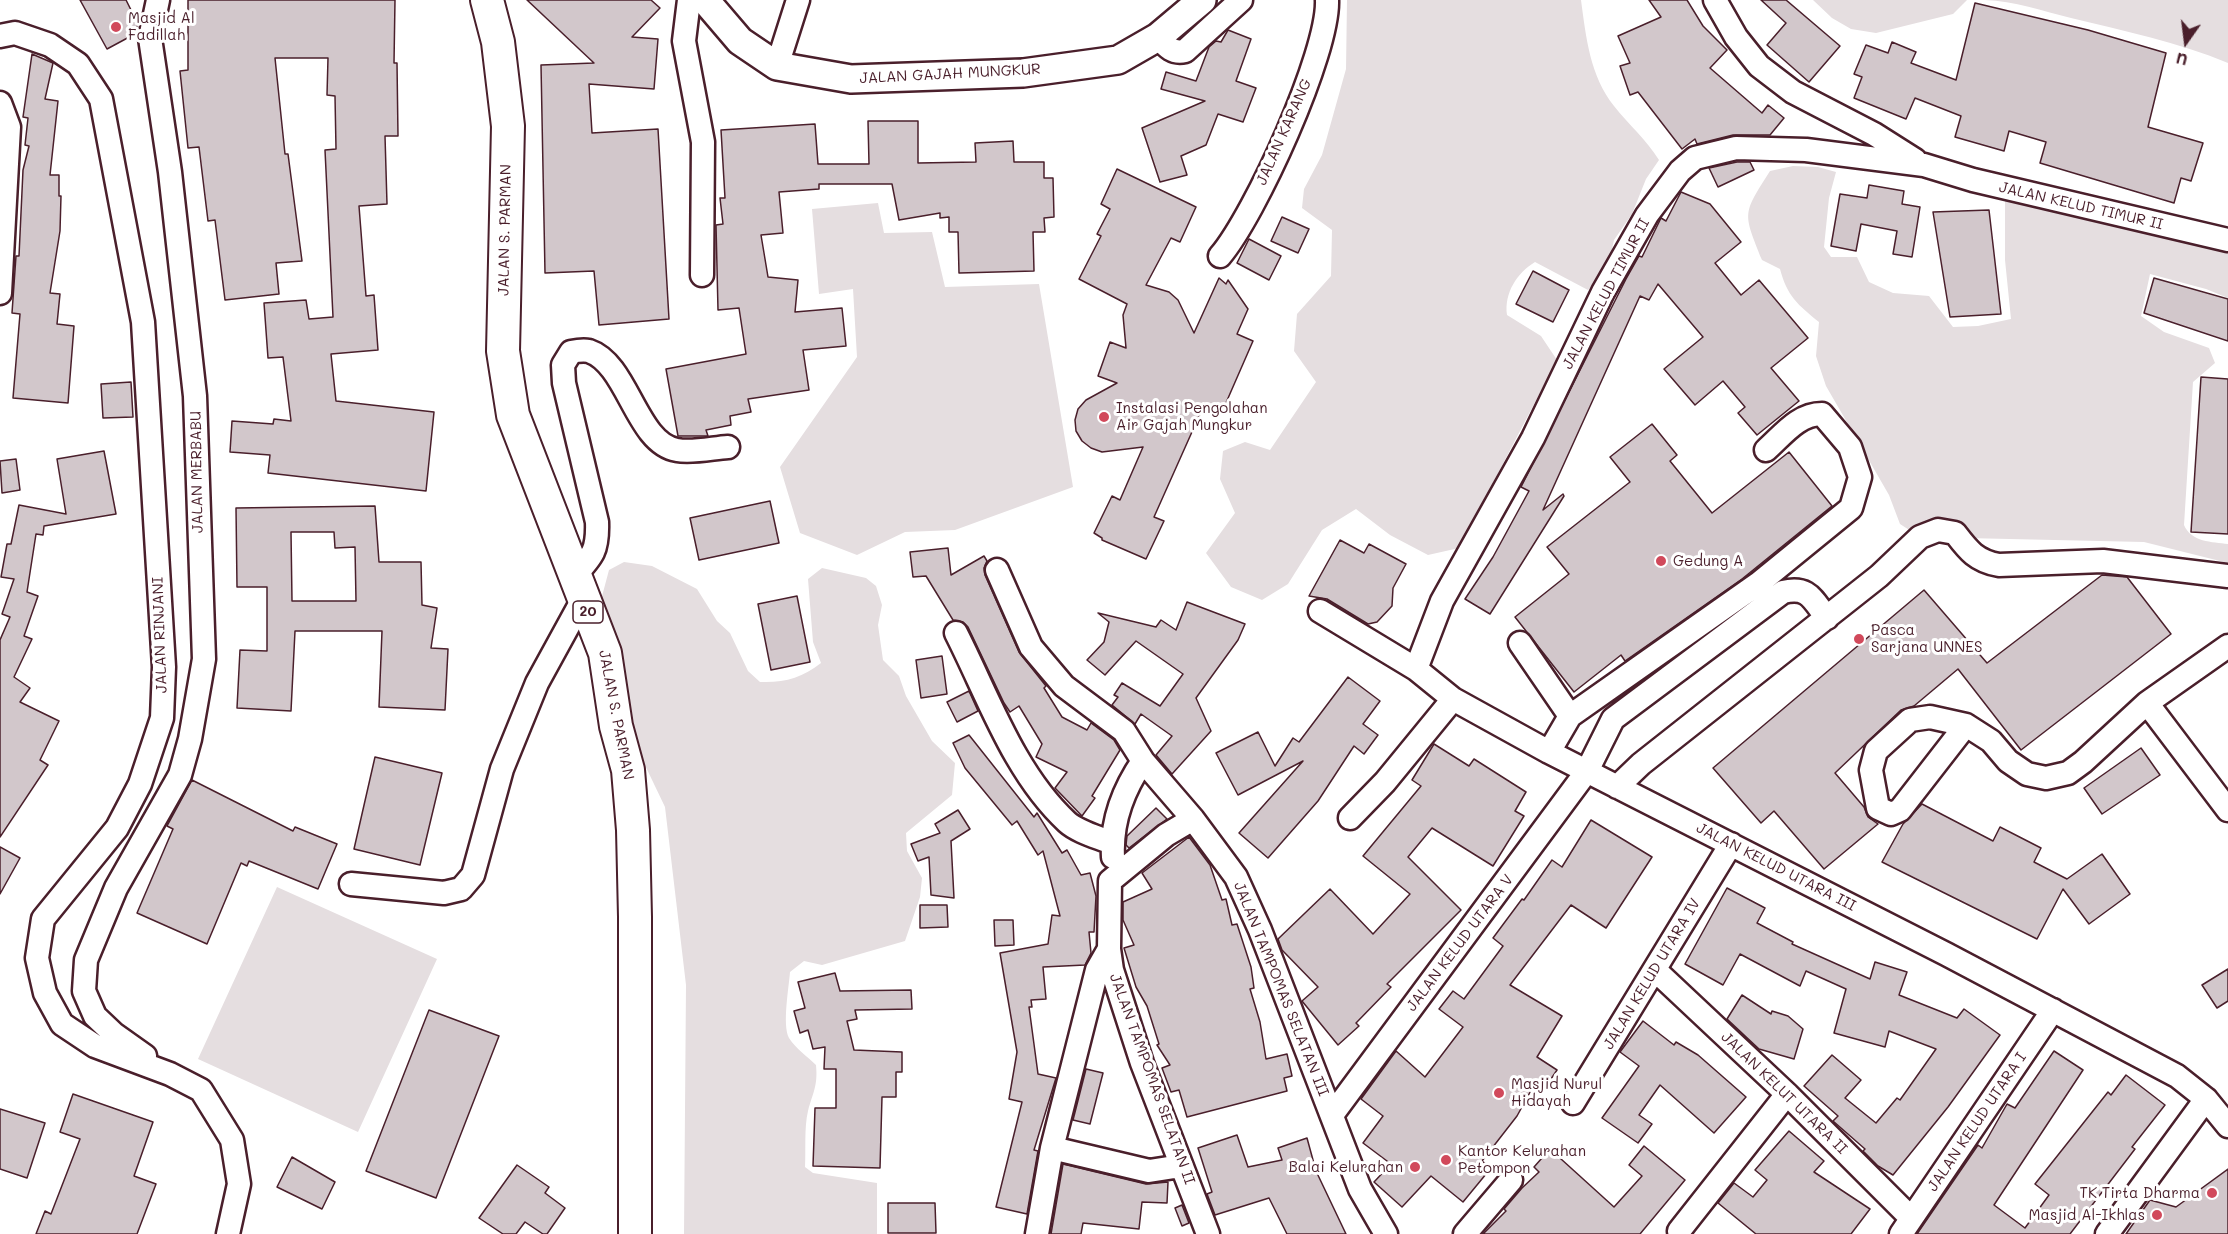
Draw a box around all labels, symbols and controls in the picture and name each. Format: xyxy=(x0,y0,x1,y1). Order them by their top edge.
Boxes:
place label: Masjid Al Fadillah xyxy=(128,9,195,44)
north arrow xyxy=(2156,12,2216,72)
marker: Masjid Al Fadillah xyxy=(109,20,123,34)
text: U xyxy=(2174,48,2190,72)
street label: JALAN GAJAH MUNGKUR xyxy=(859,60,1041,88)
street label: JALAN KARANG xyxy=(1253,76,1315,188)
street label: JALAN S. PARMAN xyxy=(495,164,515,296)
street label: JALAN KELUD TIMUR II xyxy=(1997,178,2165,234)
street label: JALAN KELUD TIMUR II xyxy=(1559,216,1653,372)
place label: Instalasi Pengolahan Air Gajah Mungkur xyxy=(1116,399,1267,434)
marker: Instalasi Pengolahan Air Gajah Mungkur xyxy=(1097,410,1111,424)
street label: JALAN MERBABU xyxy=(187,411,207,533)
place label: Gedung A xyxy=(1673,552,1743,570)
marker: Gedung A xyxy=(1654,554,1668,568)
street label: JALAN RINJANI xyxy=(149,577,171,693)
road number: 20 xyxy=(573,601,603,623)
place label: Pasca Sarjana UNNES xyxy=(1871,621,1982,656)
marker: Pasca Sarjana UNNES xyxy=(1852,632,1866,646)
street label: JALAN S. PARMAN xyxy=(595,649,637,781)
street label: JALAN KELUD UTARA III xyxy=(1693,819,1859,915)
street label: JALAN KELUD UTARA V xyxy=(1403,871,1517,1015)
street label: JALAN TAMPOMAS SELATAN III xyxy=(1230,879,1332,1099)
street label: JALAN KELUD UTARA IV xyxy=(1600,895,1704,1053)
street label: JALAN TAMPOMAS SELATAN II xyxy=(1105,971,1199,1187)
street label: JALAN KELUT UTARA II xyxy=(1717,1028,1851,1158)
street label: JALAN KELUD UTARA I xyxy=(1924,1049,2030,1195)
place label: Masjid Nurul Hidayah xyxy=(1511,1075,1602,1110)
marker: Masjid Nurul Hidayah xyxy=(1492,1086,1506,1100)
place label: Kantor Kelurahan Petompon xyxy=(1458,1142,1586,1177)
marker: Kantor Kelurahan Petompon xyxy=(1439,1153,1453,1167)
place label: Balai Kelurahan xyxy=(1288,1158,1403,1176)
marker: Balai Kelurahan xyxy=(1408,1160,1422,1174)
place label: TK Tirta Dharma xyxy=(2080,1184,2200,1202)
marker: TK Tirta Dharma xyxy=(2205,1186,2219,1200)
place label: Masjid Al-Ikhlas xyxy=(2029,1206,2145,1224)
marker: Masjid Al-Ikhlas xyxy=(2150,1208,2164,1222)

